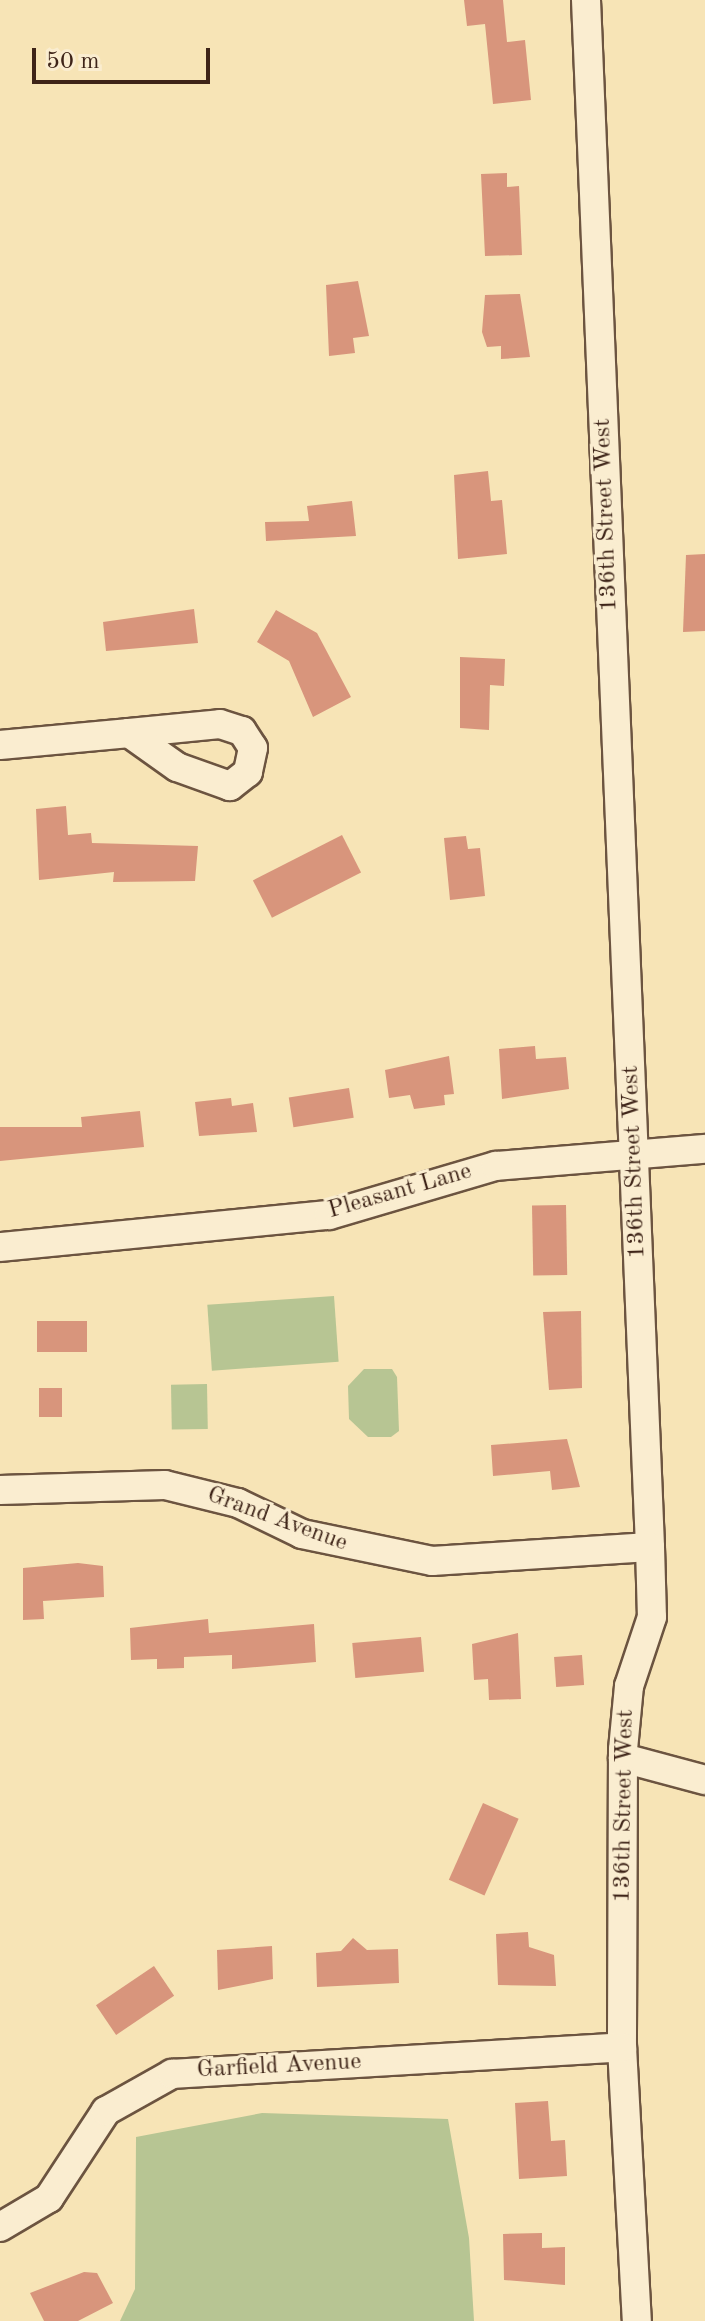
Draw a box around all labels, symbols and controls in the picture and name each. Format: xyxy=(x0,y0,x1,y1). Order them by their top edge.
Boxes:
scale bar xyxy=(36,32,214,82)
text: 50 m xyxy=(46,50,100,74)
street label: 136th Street West xyxy=(589,418,625,612)
street label: 136th Street West xyxy=(617,1065,653,1259)
street label: Pleasant Lane xyxy=(325,1158,475,1226)
street label: Grand Avenue xyxy=(203,1481,351,1559)
street label: 136th Street West xyxy=(609,1709,641,1903)
street label: Garfield Avenue xyxy=(196,2048,362,2086)

